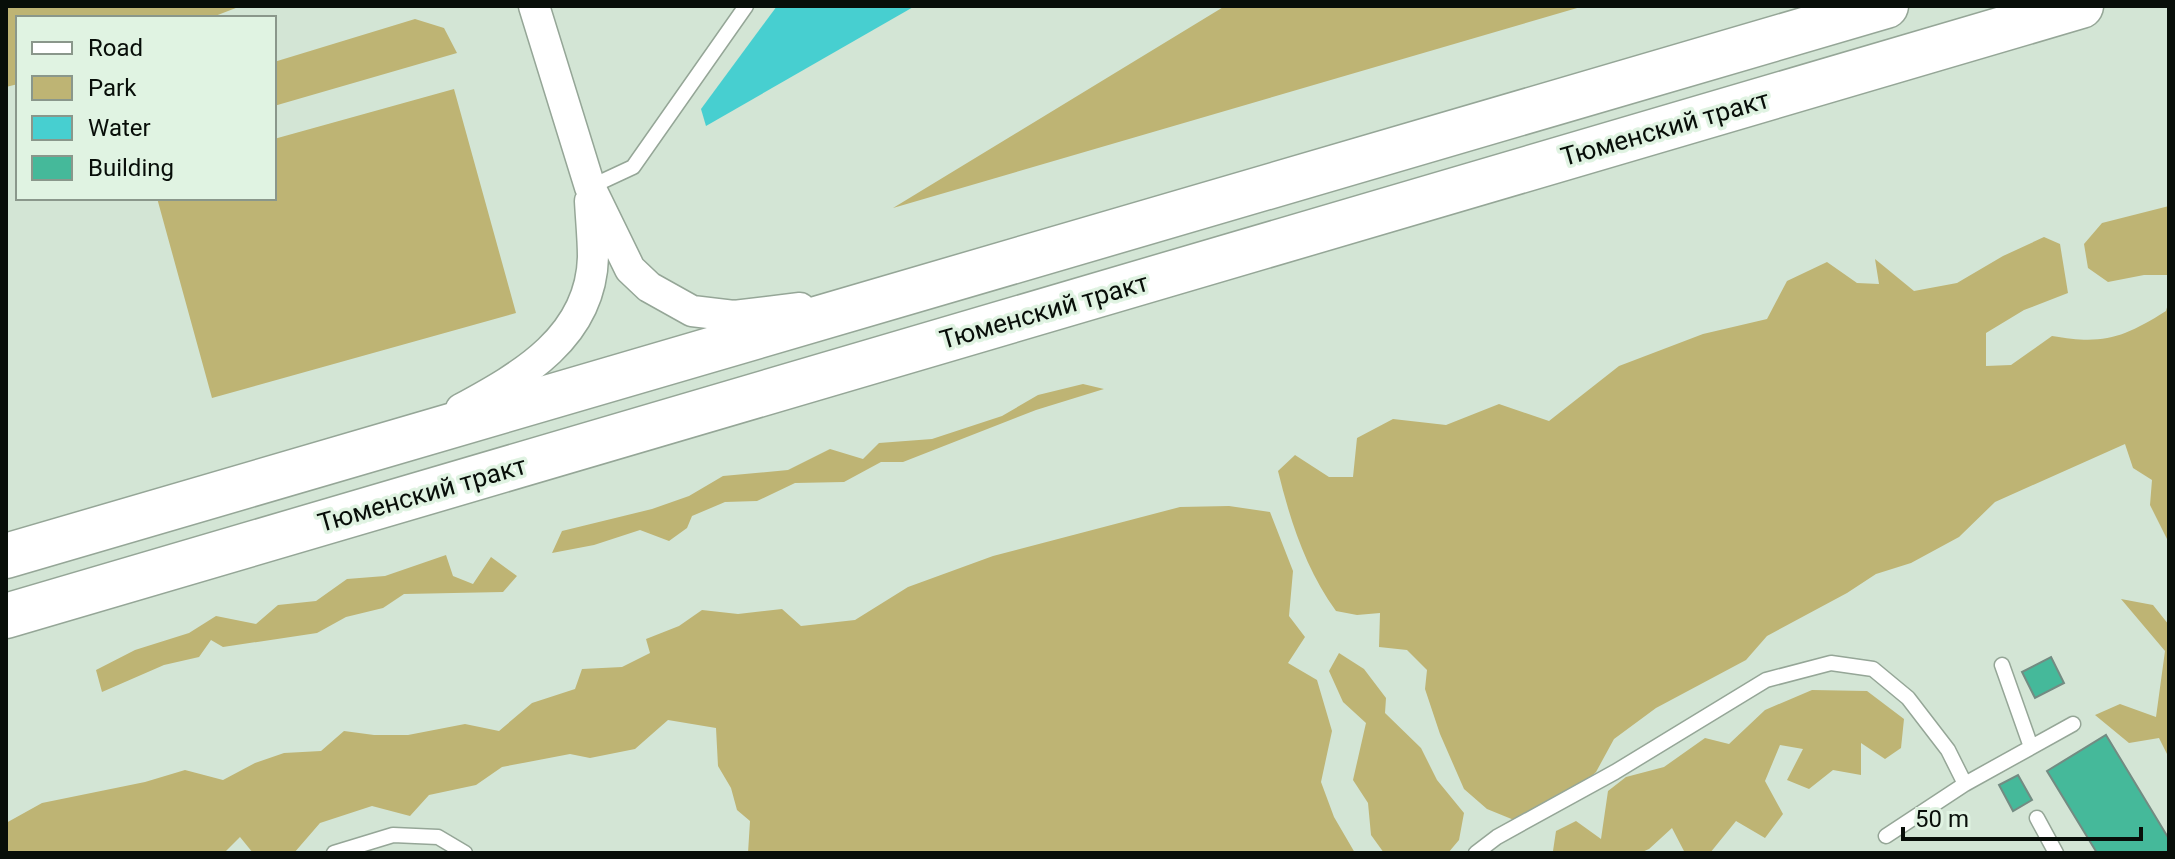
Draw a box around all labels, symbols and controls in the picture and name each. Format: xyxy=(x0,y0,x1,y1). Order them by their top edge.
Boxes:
legend xyxy=(16,16,276,200)
text: Road xyxy=(88,34,143,62)
text: Park xyxy=(88,74,137,102)
street label: Тюменский тракт xyxy=(1557,84,1773,172)
text: Water xyxy=(88,114,151,142)
text: Building xyxy=(88,154,174,182)
street label: Тюменский тракт xyxy=(936,267,1152,355)
street label: Тюменский тракт xyxy=(314,450,530,538)
scale bar xyxy=(1903,791,2141,841)
text: 50 m xyxy=(1915,805,1969,833)

